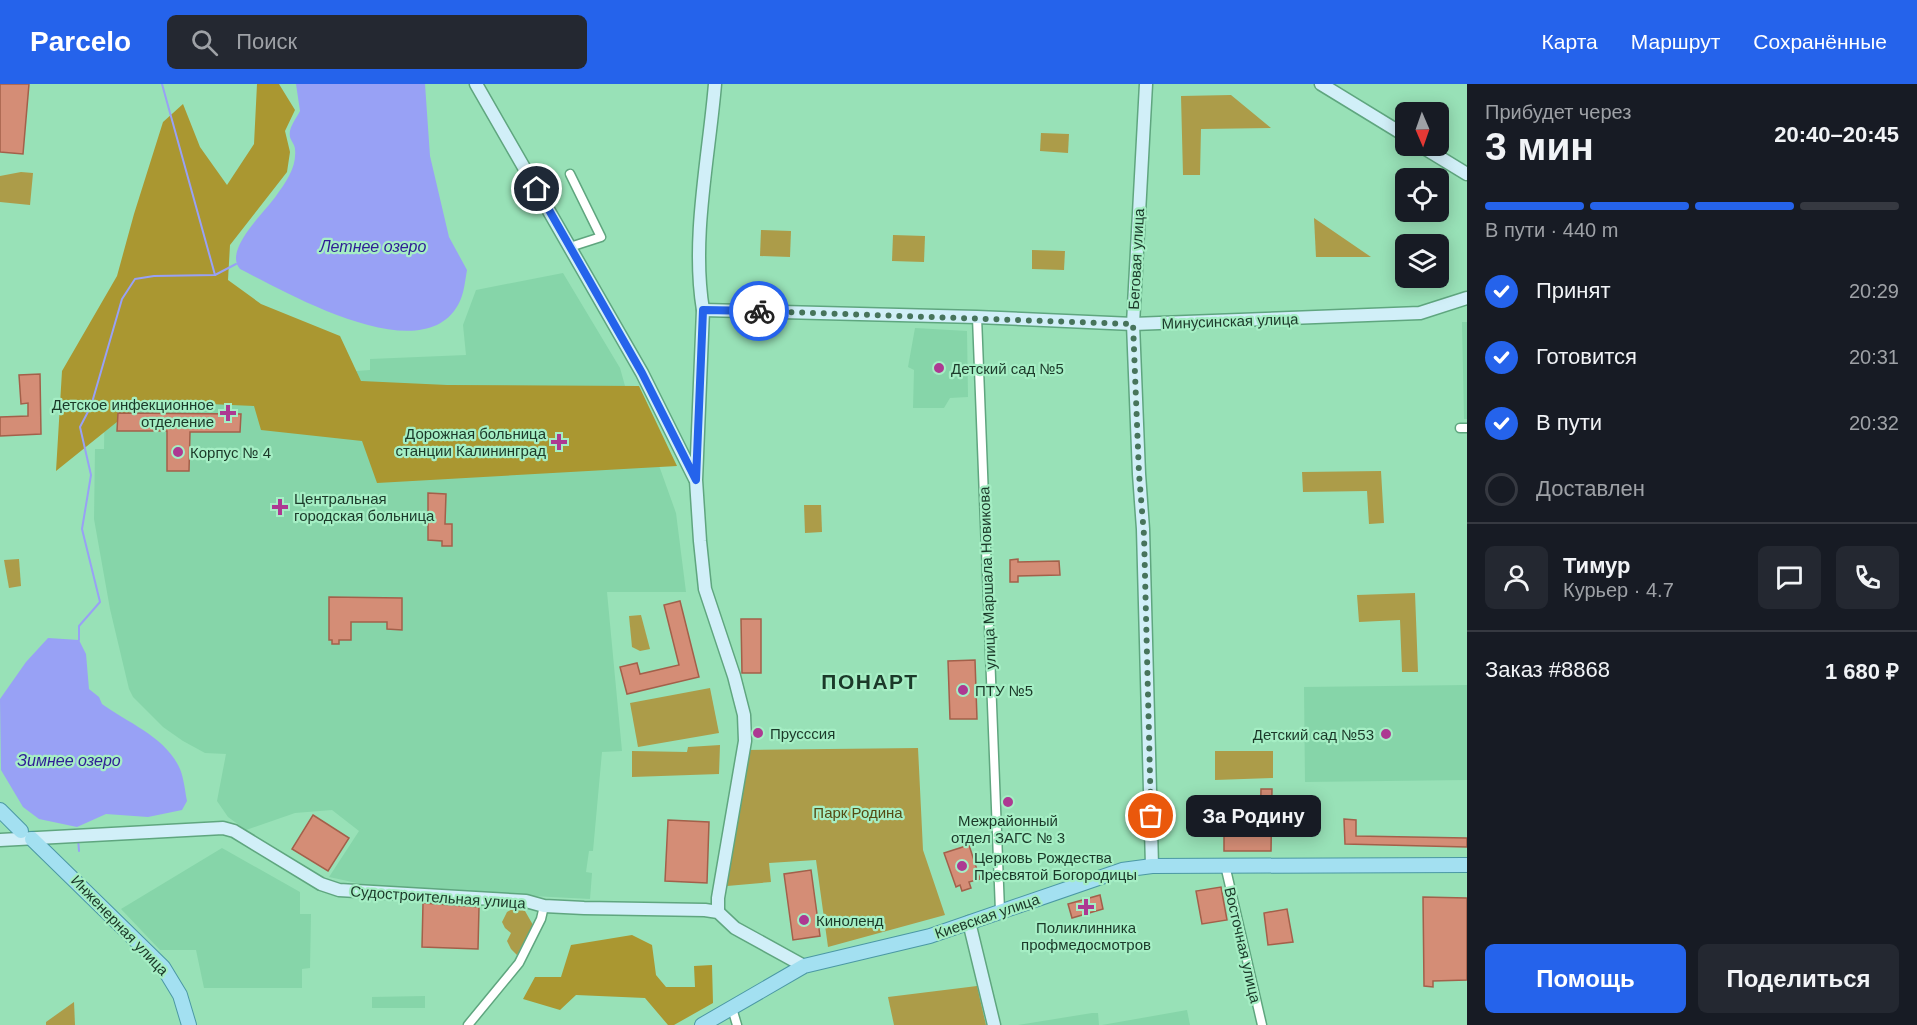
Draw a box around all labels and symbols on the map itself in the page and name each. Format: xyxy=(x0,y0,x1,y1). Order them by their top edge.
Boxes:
north arrow xyxy=(1395,102,1449,156)
pin xyxy=(511,163,562,214)
street label: Беговая улица xyxy=(1125,207,1147,310)
water label: Летнее озеро xyxy=(319,238,426,255)
courier xyxy=(729,281,789,341)
street label: Минусинская улица xyxy=(1161,310,1299,332)
place label: Детский сад №5 xyxy=(951,360,1064,377)
marker: Детский сад №5 xyxy=(932,361,946,375)
place label: Детское инфекционное отделение xyxy=(52,396,214,430)
marker: Детское инфекционное отделение xyxy=(219,404,237,422)
place label: Дорожная больница станции Калининград xyxy=(396,425,547,459)
marker: Дорожная больница станции Калининград xyxy=(550,433,568,451)
place label: Корпус № 4 xyxy=(190,444,271,461)
marker: Корпус № 4 xyxy=(171,445,185,459)
street label: улица Маршала Новикова xyxy=(975,486,999,670)
place label: Центральная городская больница xyxy=(294,490,435,524)
marker: Центральная городская больница xyxy=(271,498,289,516)
district label: ПОНАРТ xyxy=(821,670,919,693)
place label: ПТУ №5 xyxy=(975,682,1033,699)
marker: ПТУ №5 xyxy=(956,683,970,697)
place label: Прусссия xyxy=(770,725,835,742)
marker: Прусссия xyxy=(751,726,765,740)
place label: Детский сад №53 xyxy=(1253,726,1374,743)
marker: Детский сад №53 xyxy=(1379,727,1393,741)
water label: Зимнее озеро xyxy=(17,752,121,769)
pin xyxy=(1125,790,1176,841)
marker: Межрайонный отдел ЗАГС № 3 xyxy=(1001,795,1015,809)
callout: За Родину xyxy=(1187,795,1322,837)
park label: Парк Родина xyxy=(813,804,903,821)
place label: Межрайонный отдел ЗАГС № 3 xyxy=(951,812,1065,846)
place label: Церковь Рождества Пресвятой Богородицы xyxy=(974,849,1137,883)
marker: Церковь Рождества Пресвятой Богородицы xyxy=(955,859,969,873)
street label: Инженерная улица xyxy=(68,871,173,979)
street label: Судостроительная улица xyxy=(350,882,527,912)
street label: Восточная улица xyxy=(1221,885,1265,1005)
street label: Киевская улица xyxy=(932,890,1042,942)
marker: Поликлинника профмедосмотров xyxy=(1077,898,1095,916)
place label: Киноленд xyxy=(816,912,884,929)
marker: Киноленд xyxy=(797,913,811,927)
place label: Поликлинника профмедосмотров xyxy=(1021,919,1151,953)

